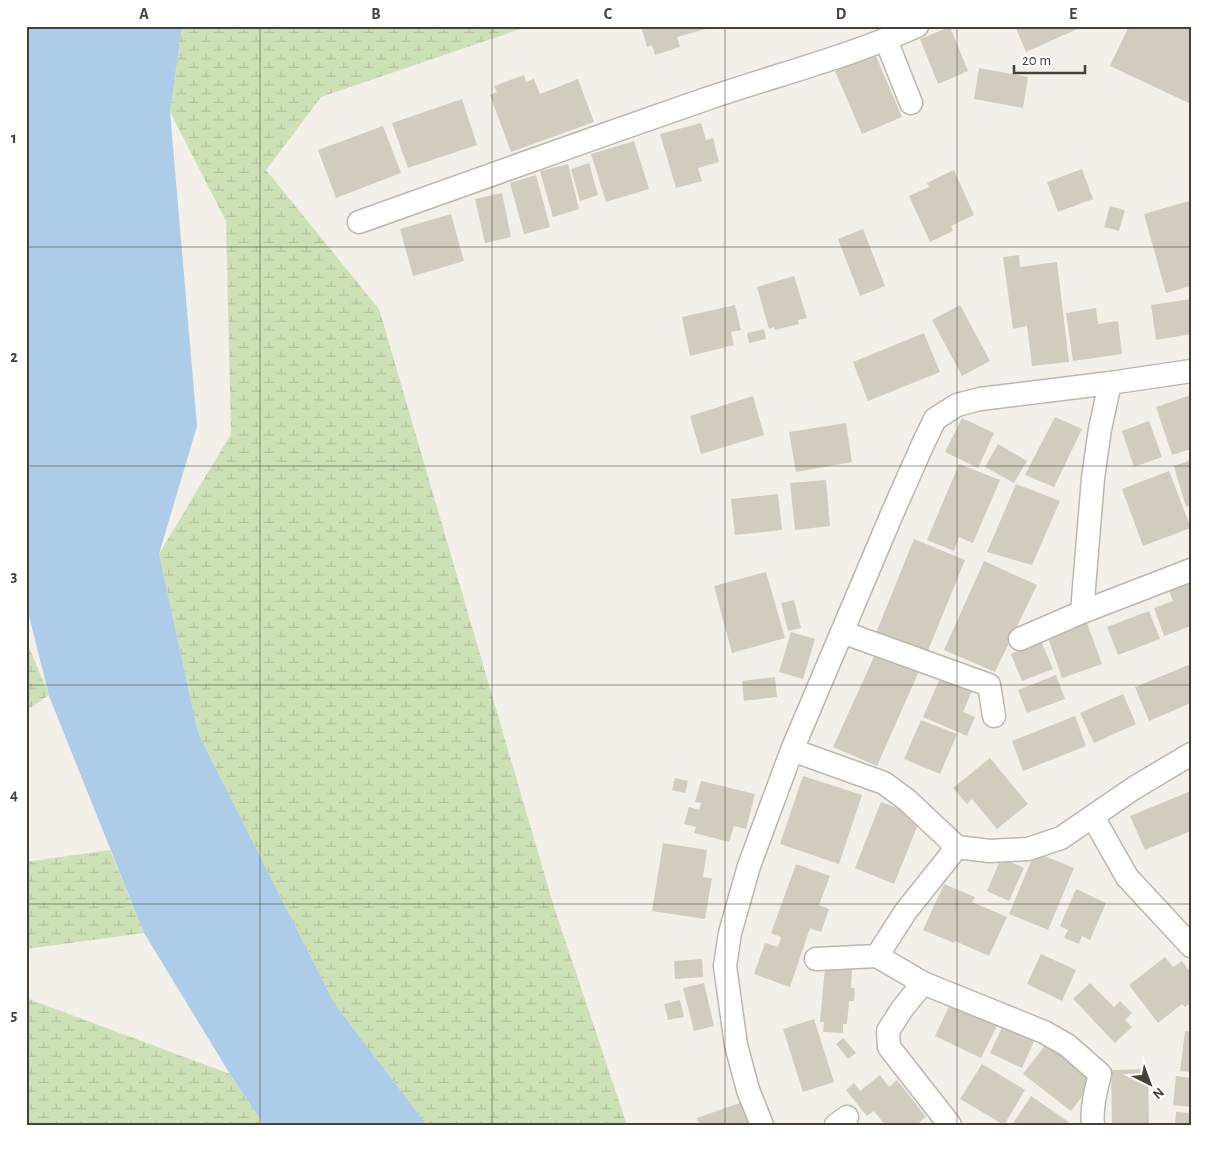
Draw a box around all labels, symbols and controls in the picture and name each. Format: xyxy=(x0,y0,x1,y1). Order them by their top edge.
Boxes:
text: A xyxy=(139,6,149,22)
text: B xyxy=(371,6,381,22)
text: C xyxy=(604,6,613,22)
text: D xyxy=(836,6,847,22)
text: E xyxy=(1069,6,1077,22)
scale bar xyxy=(1014,42,1086,74)
text: 20 m xyxy=(1022,53,1051,68)
text: 1 xyxy=(11,130,17,146)
text: 2 xyxy=(10,349,18,365)
text: 3 xyxy=(11,568,18,584)
text: 4 xyxy=(10,787,18,803)
text: 5 xyxy=(11,1007,18,1023)
north arrow xyxy=(1124,1058,1174,1108)
text: N xyxy=(1150,1084,1166,1101)

